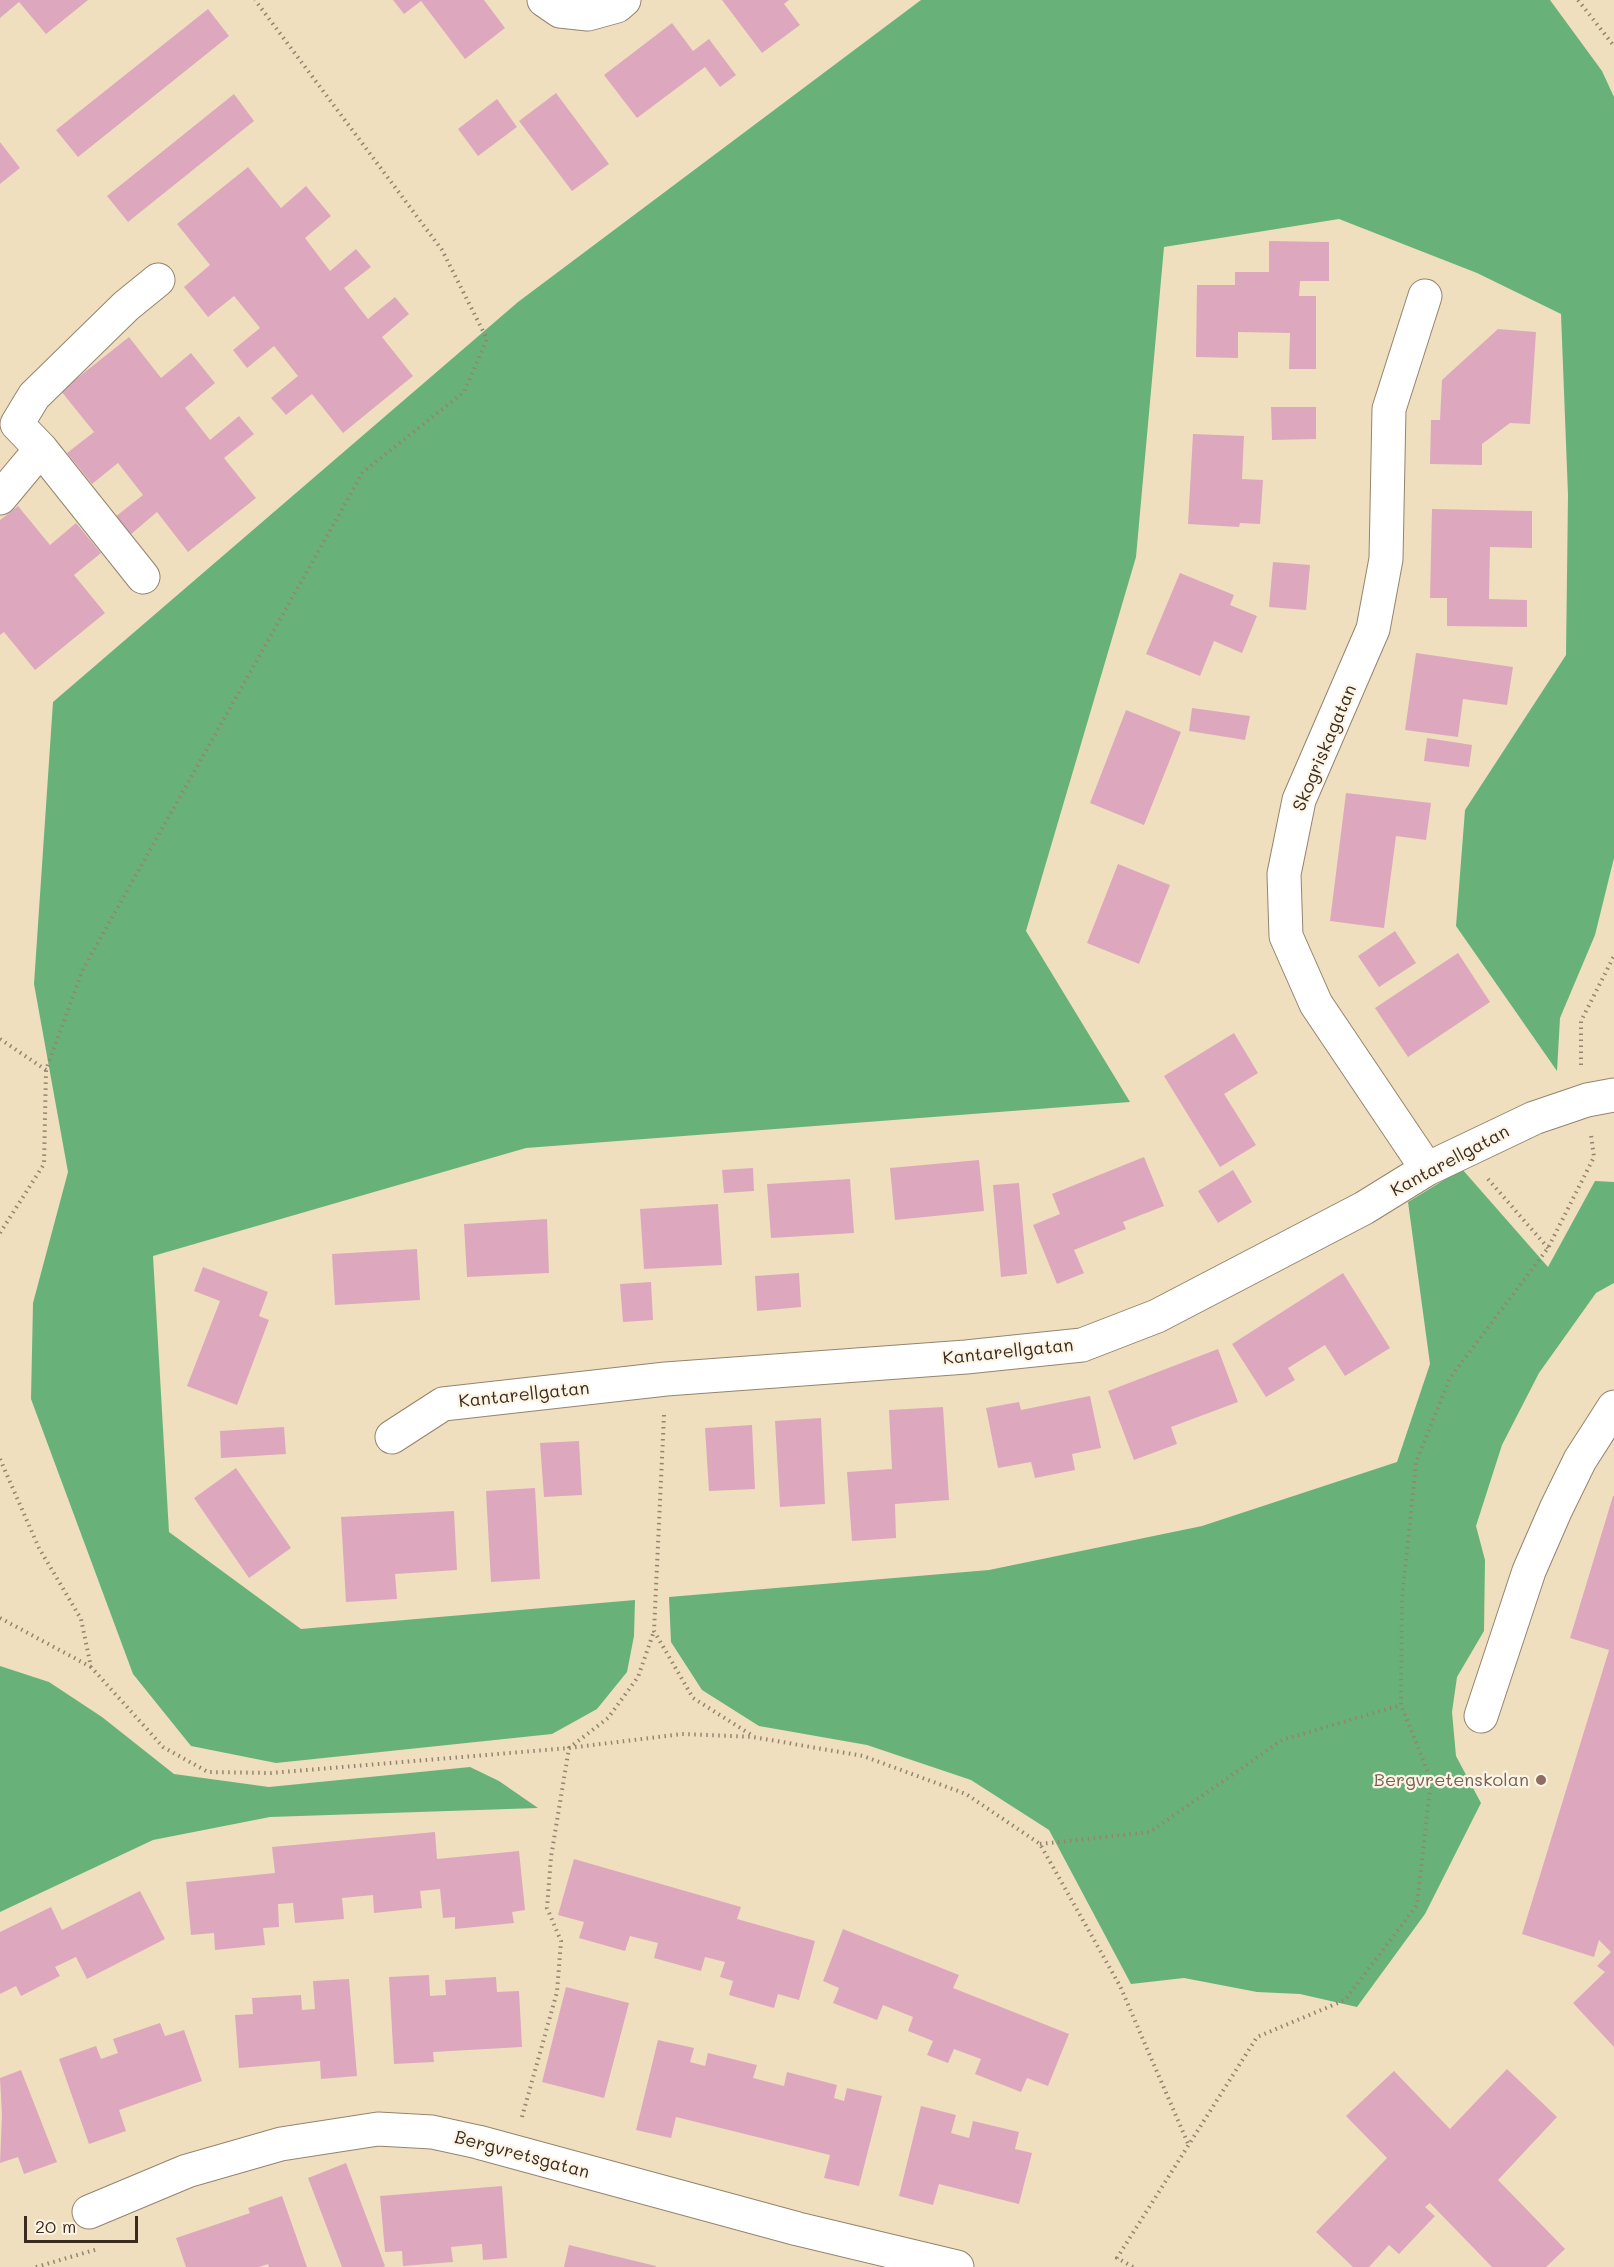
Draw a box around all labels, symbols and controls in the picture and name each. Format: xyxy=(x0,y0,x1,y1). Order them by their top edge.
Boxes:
street label: Skogriskagatan xyxy=(1289,681,1361,815)
street label: Kantarellgatan xyxy=(1387,1121,1513,1201)
street label: Kantarellgatan xyxy=(942,1334,1074,1370)
street label: Kantarellgatan xyxy=(458,1377,590,1413)
place label: Bergvretenskolan xyxy=(1374,1769,1529,1791)
marker: Bergvretenskolan xyxy=(1534,1773,1548,1787)
street label: Bergvretsgatan xyxy=(452,2127,592,2183)
scale bar xyxy=(27,2204,141,2242)
text: 20 m xyxy=(35,2214,76,2238)

